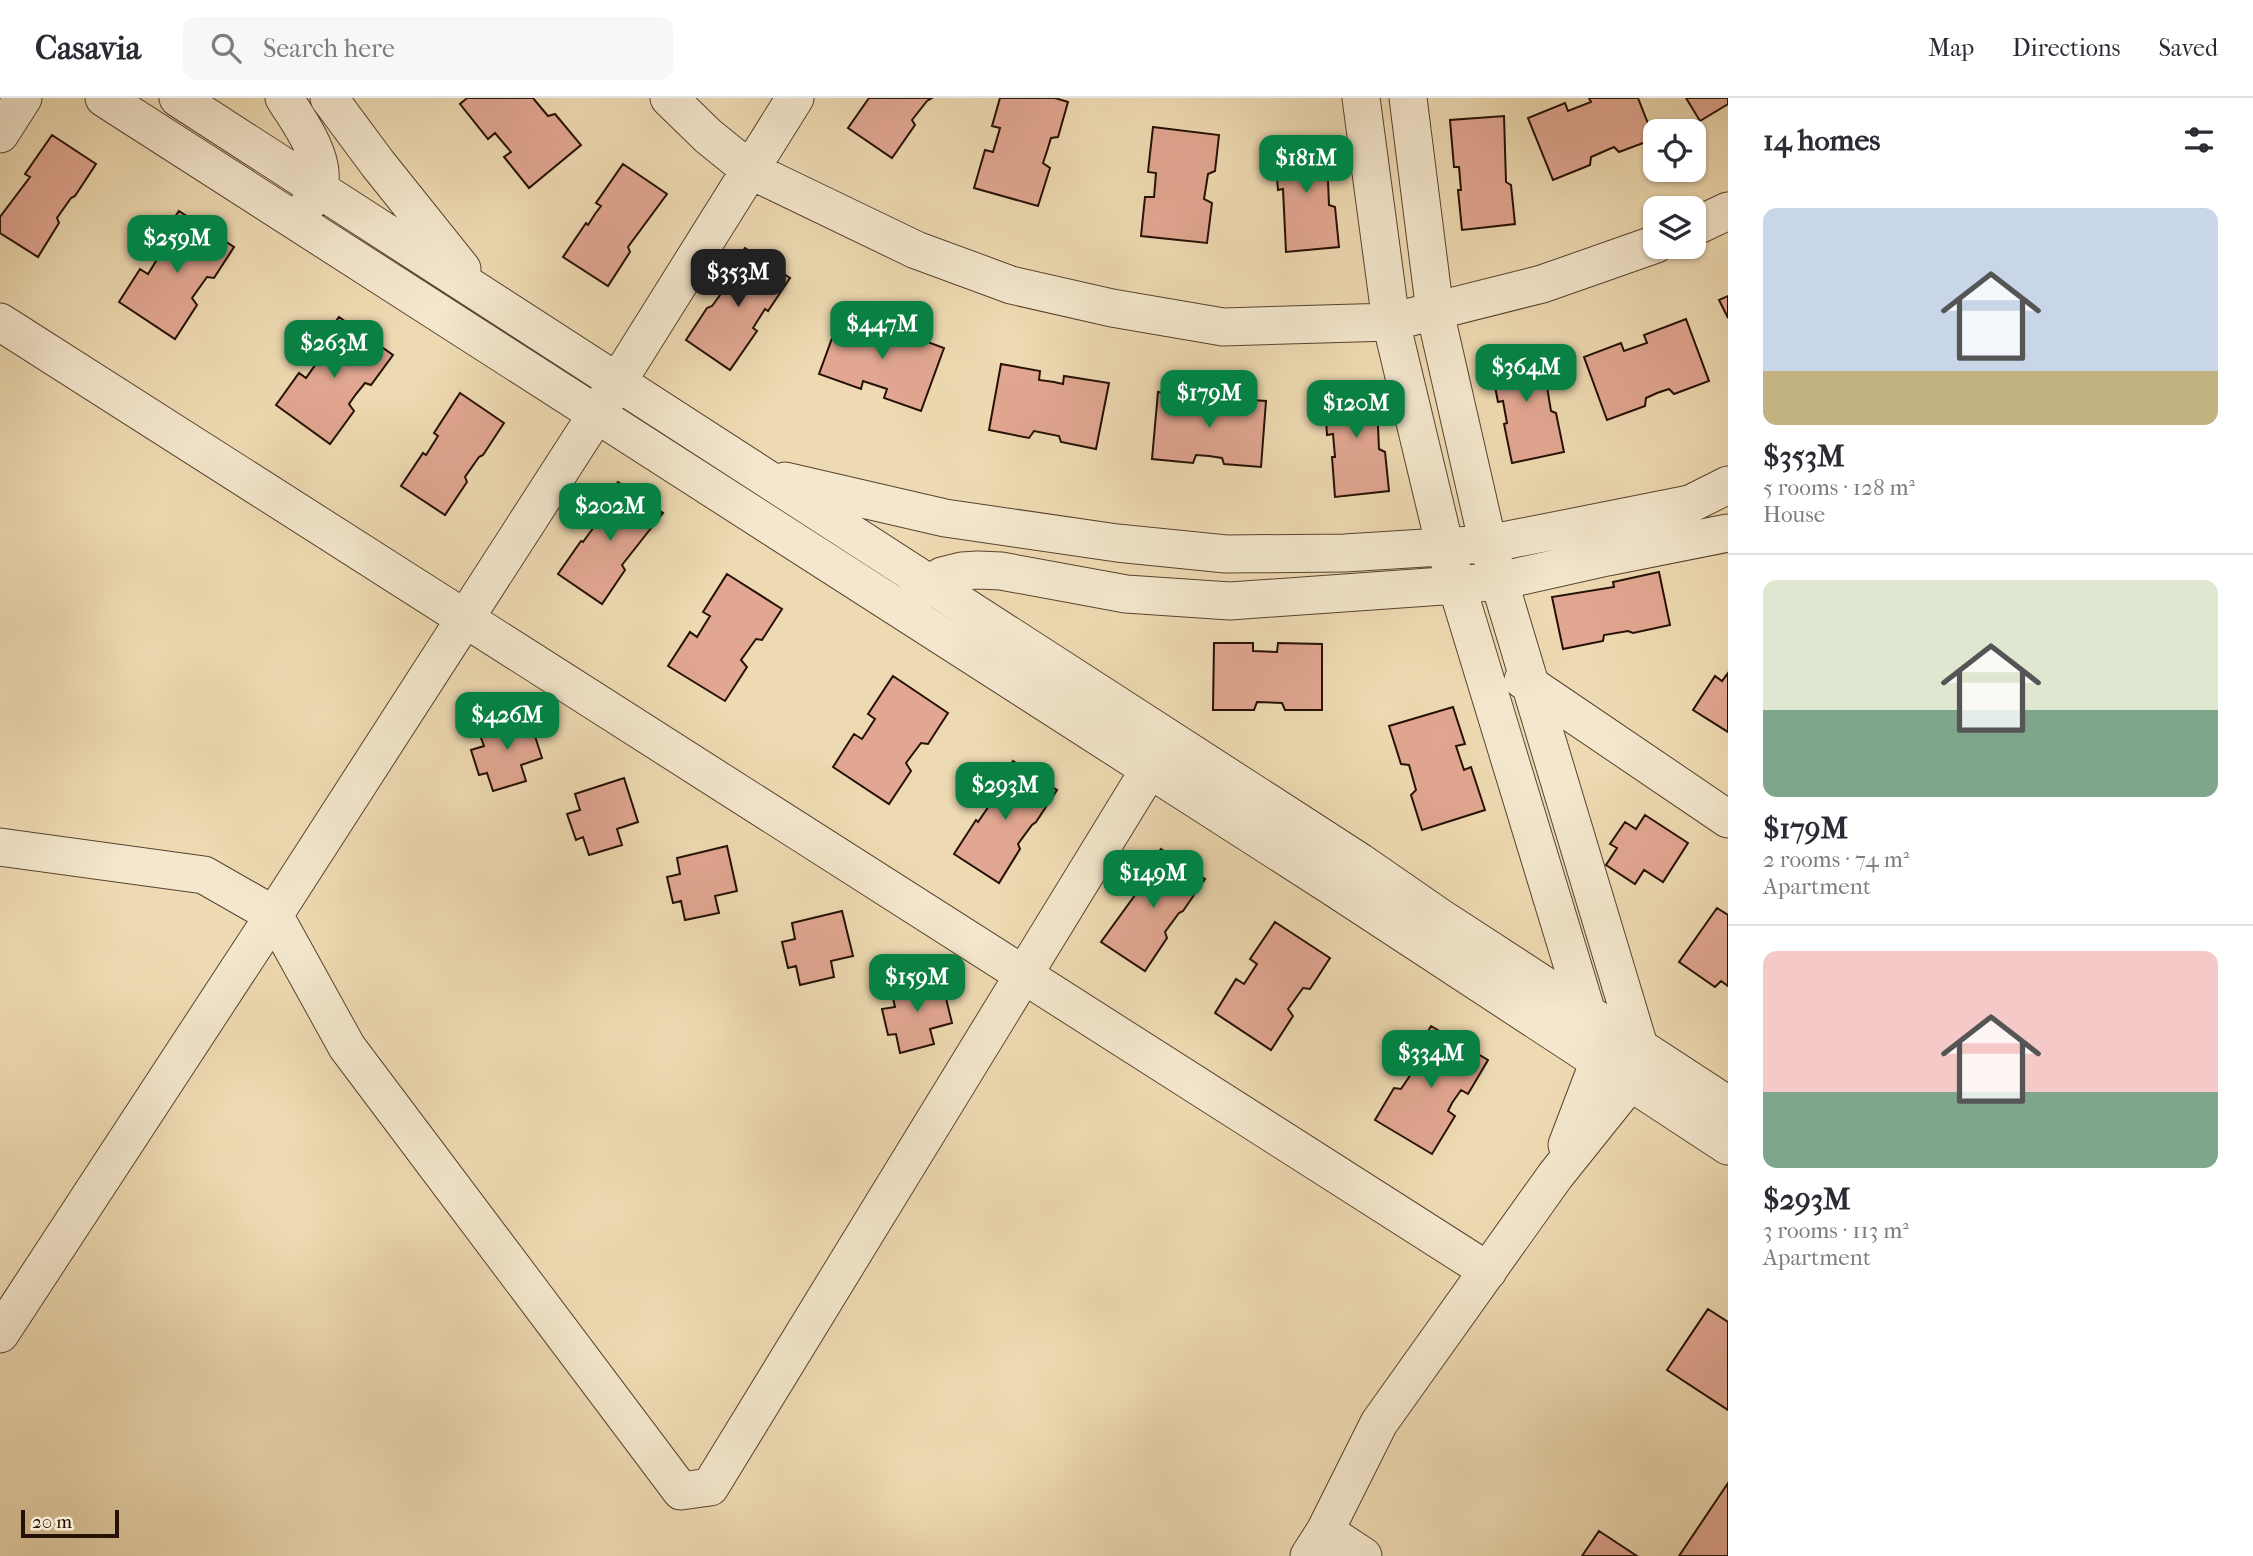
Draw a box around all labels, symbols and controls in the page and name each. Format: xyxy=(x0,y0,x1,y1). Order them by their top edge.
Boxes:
search box xyxy=(183,17,673,80)
text: Casavia xyxy=(35,29,141,68)
icon: search xyxy=(207,29,245,67)
text: Search here xyxy=(263,33,395,64)
text: Map xyxy=(1928,34,1974,62)
text: Directions xyxy=(2012,34,2120,62)
text: Saved xyxy=(2158,34,2218,62)
map controls xyxy=(1643,119,1706,259)
button: locate xyxy=(1643,119,1706,182)
icon: filters xyxy=(2180,121,2218,159)
text: 14 homes xyxy=(1763,123,1880,158)
pin: $181M xyxy=(1257,136,1355,195)
text: $181M xyxy=(1275,144,1337,171)
button: layers xyxy=(1643,196,1706,259)
pin: $259M xyxy=(128,216,226,275)
text: $259M xyxy=(143,224,211,251)
pin: $353M xyxy=(689,250,787,309)
icon: home xyxy=(1928,253,2054,379)
text: $353M xyxy=(707,258,769,285)
pin: $447M xyxy=(833,302,931,361)
text: $447M xyxy=(846,310,918,337)
pin: $263M xyxy=(285,320,383,380)
text: $263M xyxy=(300,329,368,356)
pin: $364M xyxy=(1477,344,1575,404)
text: $364M xyxy=(1491,353,1561,380)
pin: $179M xyxy=(1160,370,1258,430)
text: $179M xyxy=(1176,379,1242,406)
pin: $120M xyxy=(1307,380,1405,440)
text: $120M xyxy=(1323,389,1389,416)
text: $353M xyxy=(1763,439,1845,474)
text: 5 rooms · 128 m² xyxy=(1763,474,1915,501)
pin: $202M xyxy=(561,484,659,543)
text: $202M xyxy=(575,492,645,519)
text: House xyxy=(1763,501,1825,528)
icon: home xyxy=(1928,625,2054,751)
pin: $426M xyxy=(458,692,556,752)
text: $426M xyxy=(471,701,543,728)
pin: $293M xyxy=(956,762,1054,822)
text: $293M xyxy=(971,771,1039,798)
text: $179M xyxy=(1763,811,1848,846)
text: 2 rooms · 74 m² xyxy=(1763,846,1909,873)
pin: $149M xyxy=(1104,850,1202,910)
text: $149M xyxy=(1119,859,1187,886)
text: Apartment xyxy=(1763,873,1871,900)
pin: $159M xyxy=(868,954,966,1014)
text: $159M xyxy=(885,963,949,990)
icon: home xyxy=(1928,996,2054,1122)
pin: $334M xyxy=(1382,1030,1480,1090)
text: $334M xyxy=(1398,1039,1464,1066)
text: $293M xyxy=(1763,1182,1850,1217)
text: 3 rooms · 113 m² xyxy=(1763,1217,1909,1244)
text: Apartment xyxy=(1763,1244,1871,1271)
scale bar xyxy=(21,1507,119,1539)
text: 20 m xyxy=(32,1511,72,1533)

